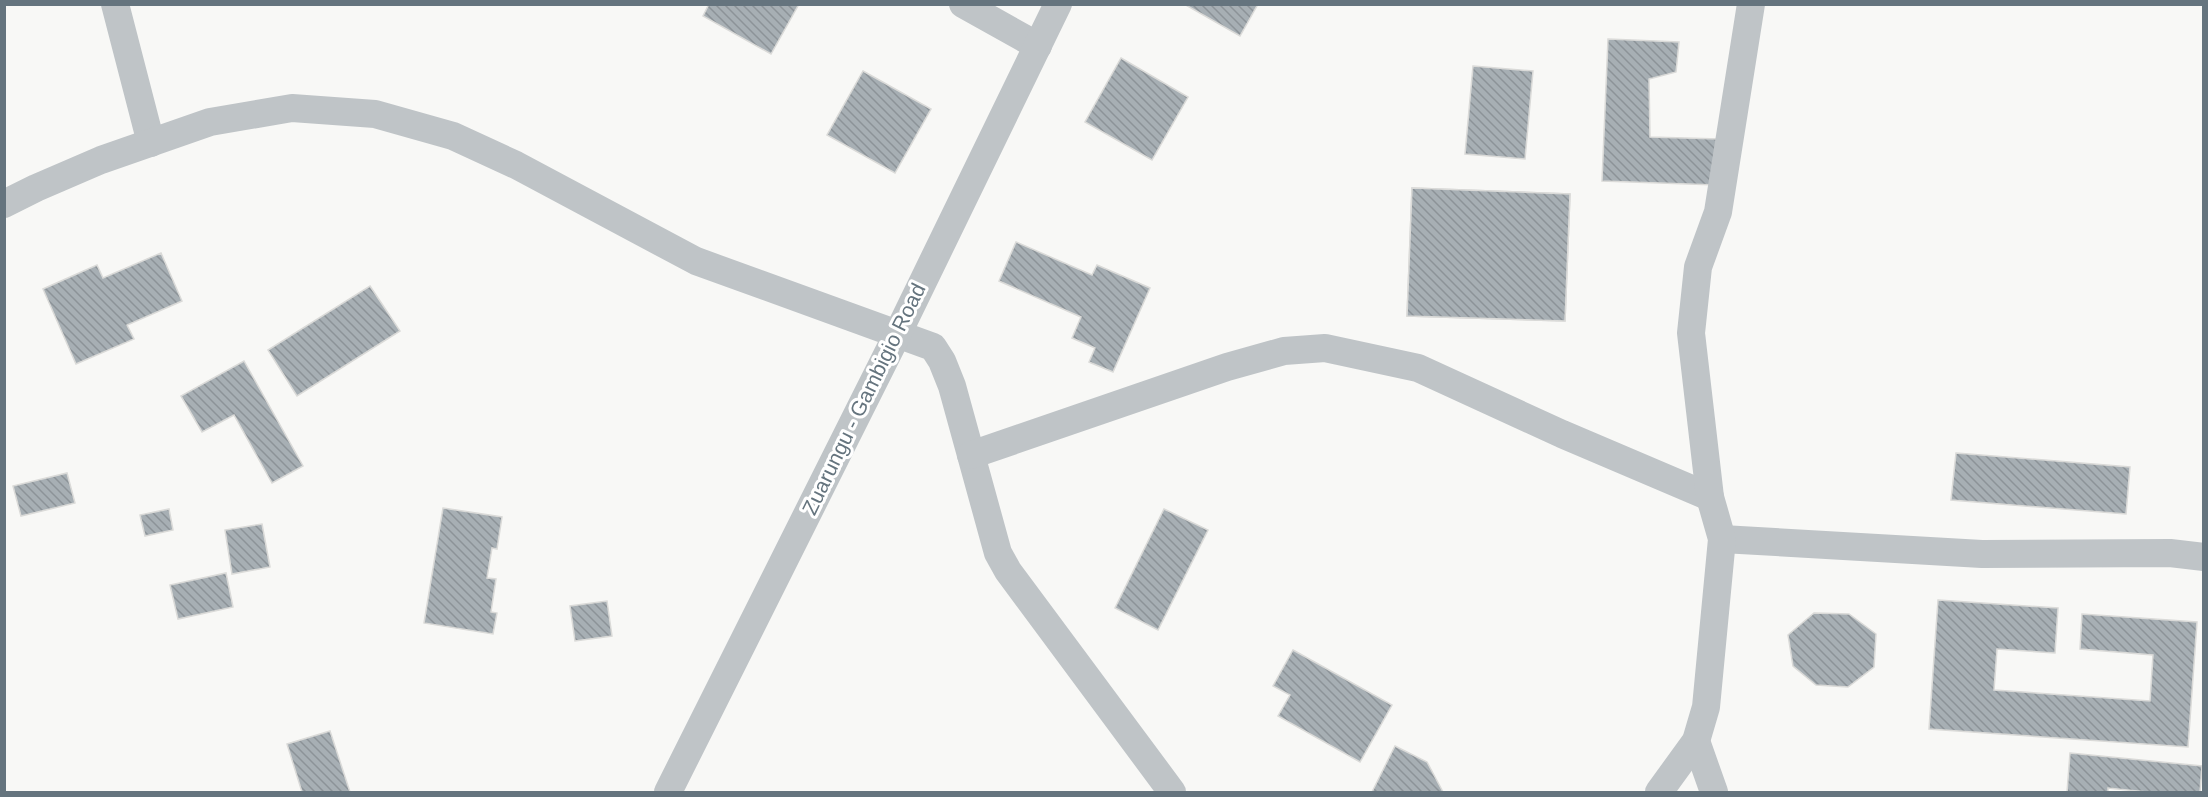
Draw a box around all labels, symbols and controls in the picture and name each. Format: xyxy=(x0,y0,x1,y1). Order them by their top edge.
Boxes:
street label: Zuarungu - Gambigio Road xyxy=(797,279,930,518)

